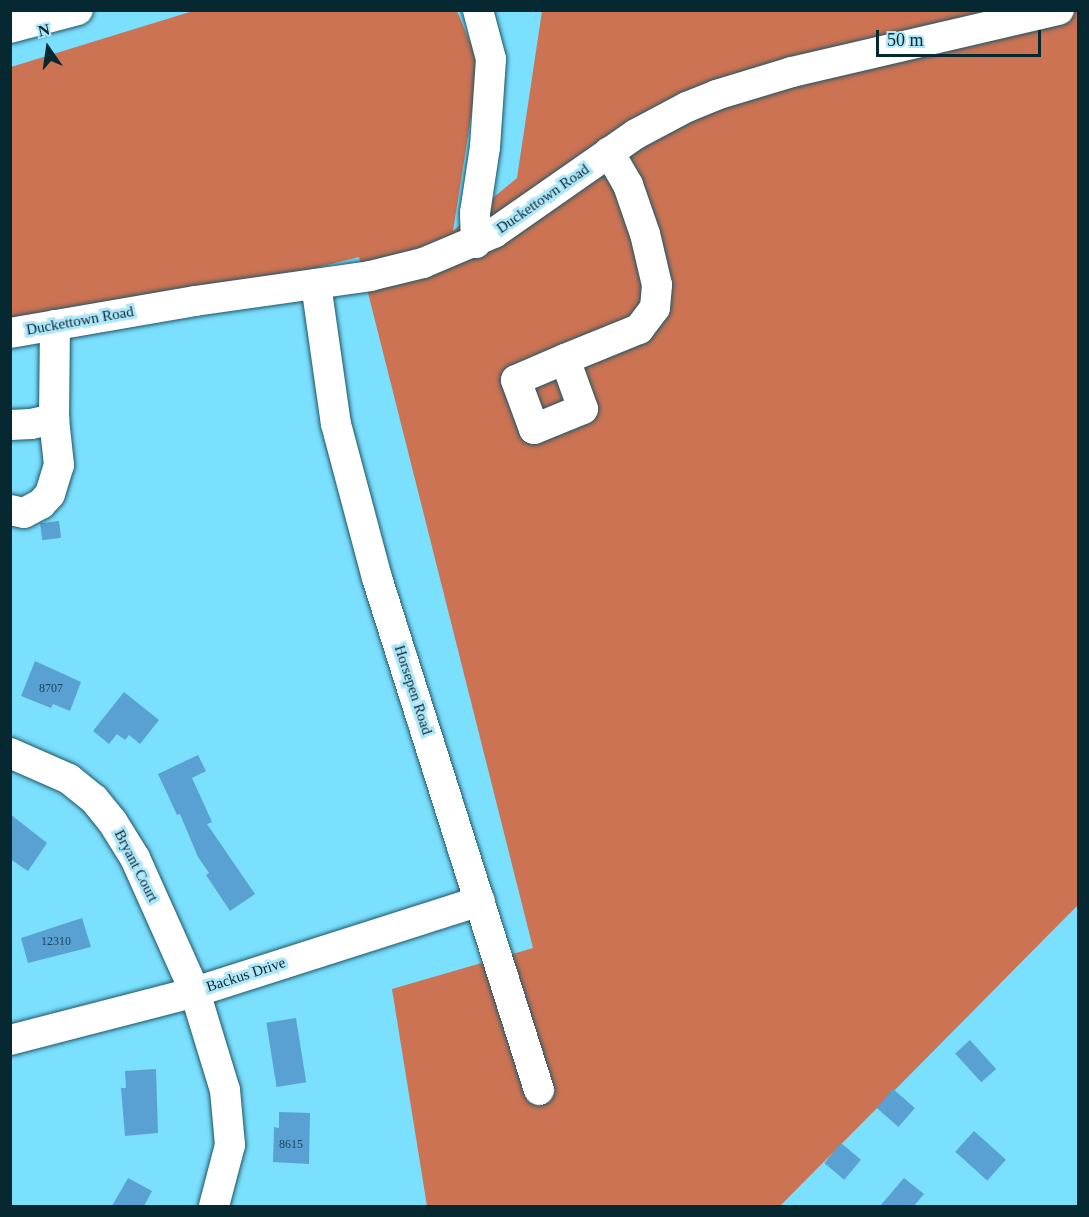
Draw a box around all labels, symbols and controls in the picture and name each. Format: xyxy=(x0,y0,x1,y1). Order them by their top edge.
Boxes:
north arrow xyxy=(18,18,78,78)
scale bar xyxy=(879,18,1044,56)
text: N xyxy=(36,20,51,40)
text: 50 m xyxy=(887,30,924,50)
street label: Duckettown Road xyxy=(493,160,593,238)
street label: Duckettown Road xyxy=(25,303,135,339)
street label: Horsepen Road xyxy=(390,643,436,737)
house number: 8707 xyxy=(39,682,63,696)
street label: Bryant Court xyxy=(110,827,162,905)
house number: 12310 xyxy=(41,935,71,949)
street label: Backus Drive xyxy=(204,954,288,996)
house number: 8615 xyxy=(279,1138,303,1152)

